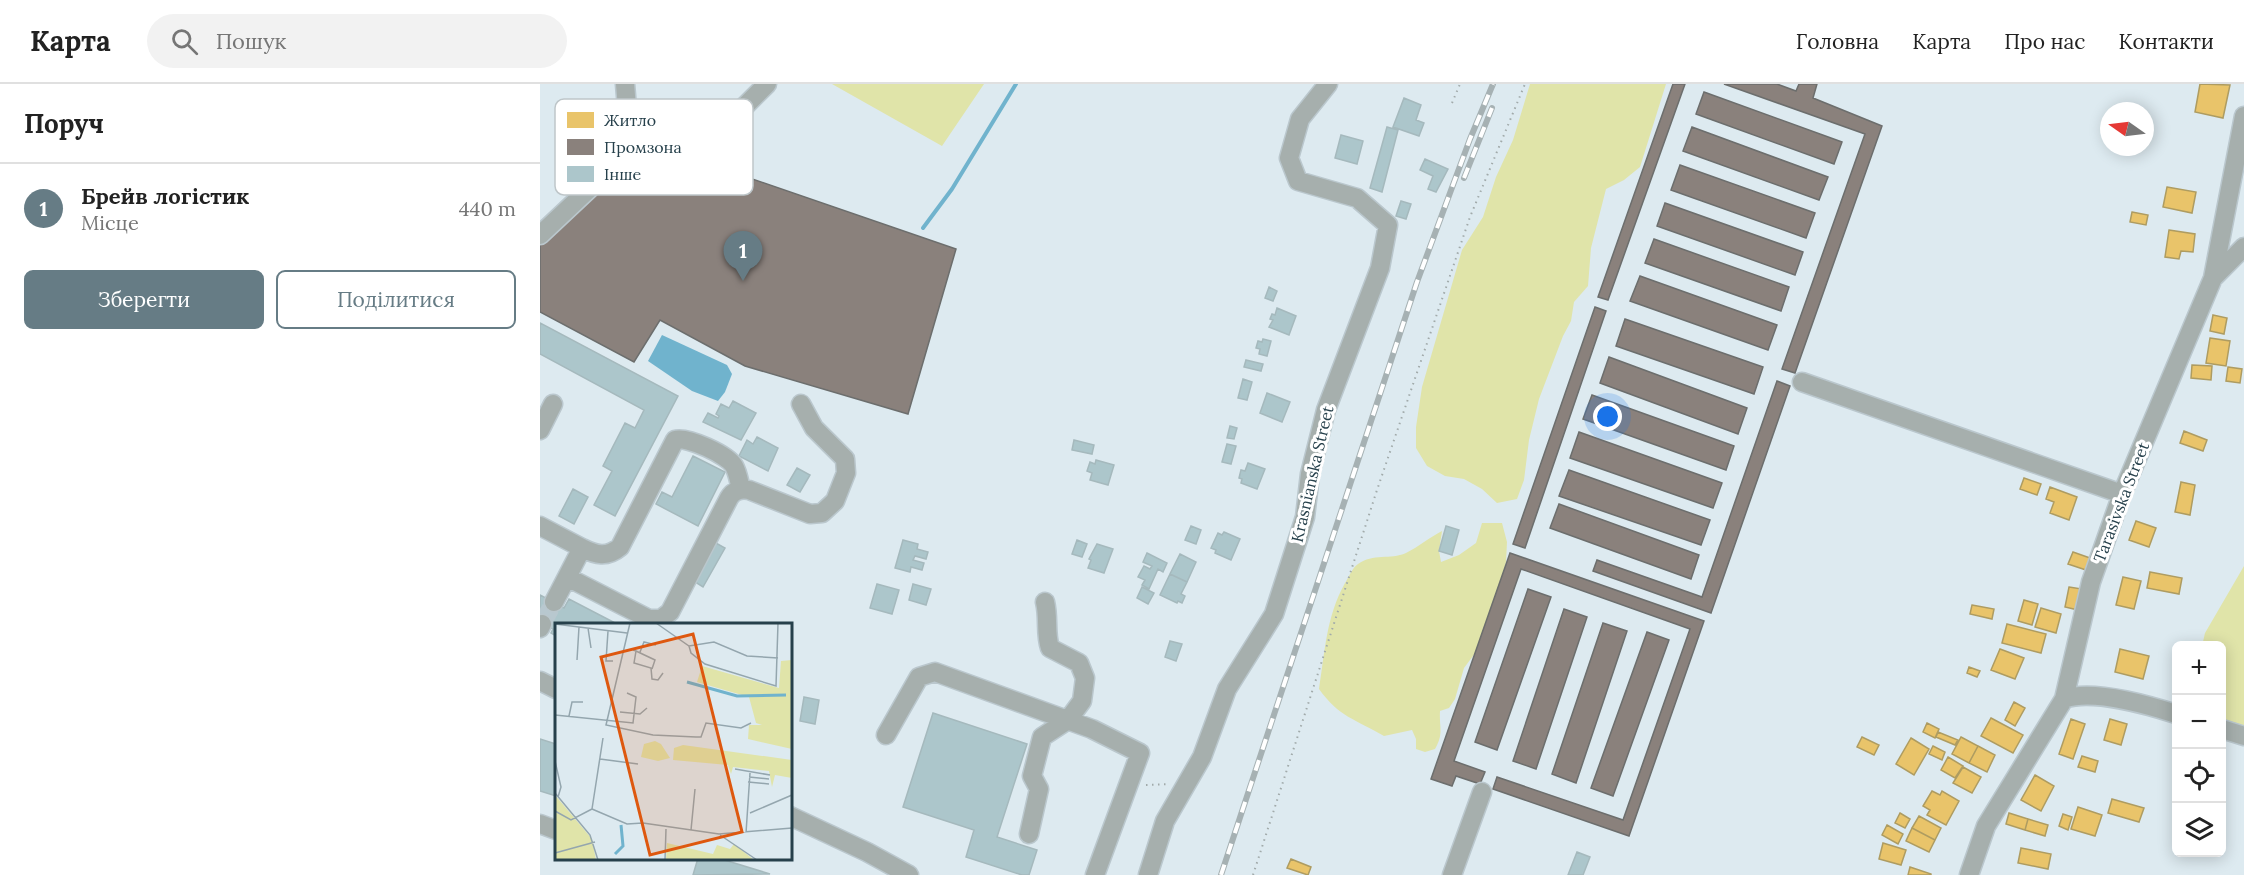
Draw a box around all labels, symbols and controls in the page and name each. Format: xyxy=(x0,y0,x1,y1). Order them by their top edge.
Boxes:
search box xyxy=(147,14,567,68)
text: Карта xyxy=(30,23,111,59)
icon: search xyxy=(168,25,201,58)
text: Пошук xyxy=(216,27,286,55)
text: Головна xyxy=(1796,28,1879,55)
text: Карта xyxy=(1912,28,1971,55)
text: Про нас xyxy=(2004,28,2086,55)
text: Контакти xyxy=(2119,28,2214,55)
legend xyxy=(555,99,753,195)
north arrow xyxy=(2100,102,2154,156)
text: Поруч xyxy=(24,107,104,140)
text: Житло xyxy=(604,110,656,130)
text: Промзона xyxy=(604,137,682,157)
text: Інше xyxy=(604,164,641,184)
text: Брейв логістик xyxy=(81,182,249,210)
text: 1 xyxy=(39,196,48,221)
text: 440 m xyxy=(459,196,516,221)
text: Місце xyxy=(81,210,139,235)
pin: 1 xyxy=(724,232,762,281)
button: Зберегти xyxy=(24,270,264,329)
button: Поділитися xyxy=(276,270,516,329)
your location xyxy=(1593,402,1622,431)
street label: Krasnianska Street xyxy=(1287,403,1338,544)
street label: Tarasivska Street xyxy=(2089,438,2153,565)
inset map xyxy=(555,623,792,860)
map controls xyxy=(2172,641,2226,857)
button: + xyxy=(2172,641,2226,695)
button: − xyxy=(2172,695,2226,749)
button: locate xyxy=(2172,749,2226,803)
button: layers xyxy=(2172,803,2226,857)

